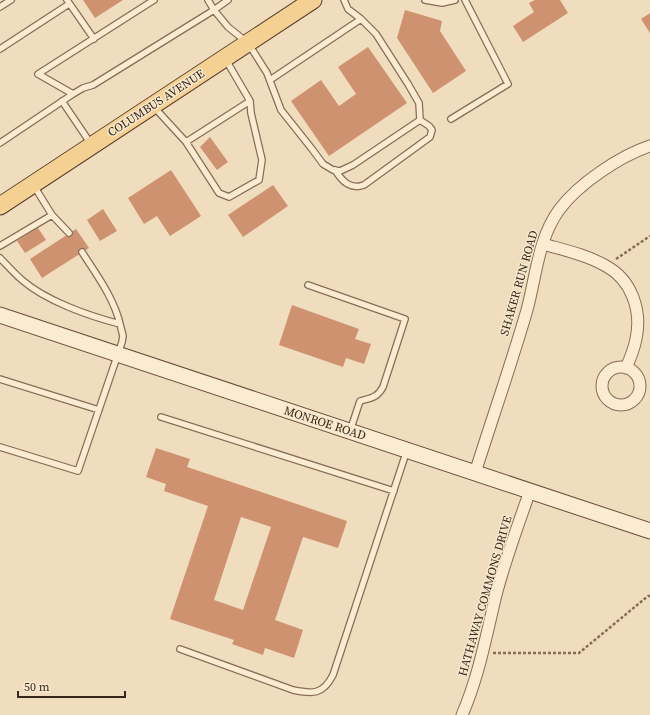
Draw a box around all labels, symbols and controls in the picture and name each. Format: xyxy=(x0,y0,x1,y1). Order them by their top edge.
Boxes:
street label: COLUMBUS AVENUE xyxy=(104,66,208,140)
street label: SHAKER RUN ROAD xyxy=(496,229,542,337)
street label: MONROE ROAD xyxy=(282,402,368,444)
street label: HATHAWAY COMMONS DRIVE xyxy=(454,514,516,678)
scale bar xyxy=(18,673,125,699)
text: 50 m xyxy=(24,679,50,695)

